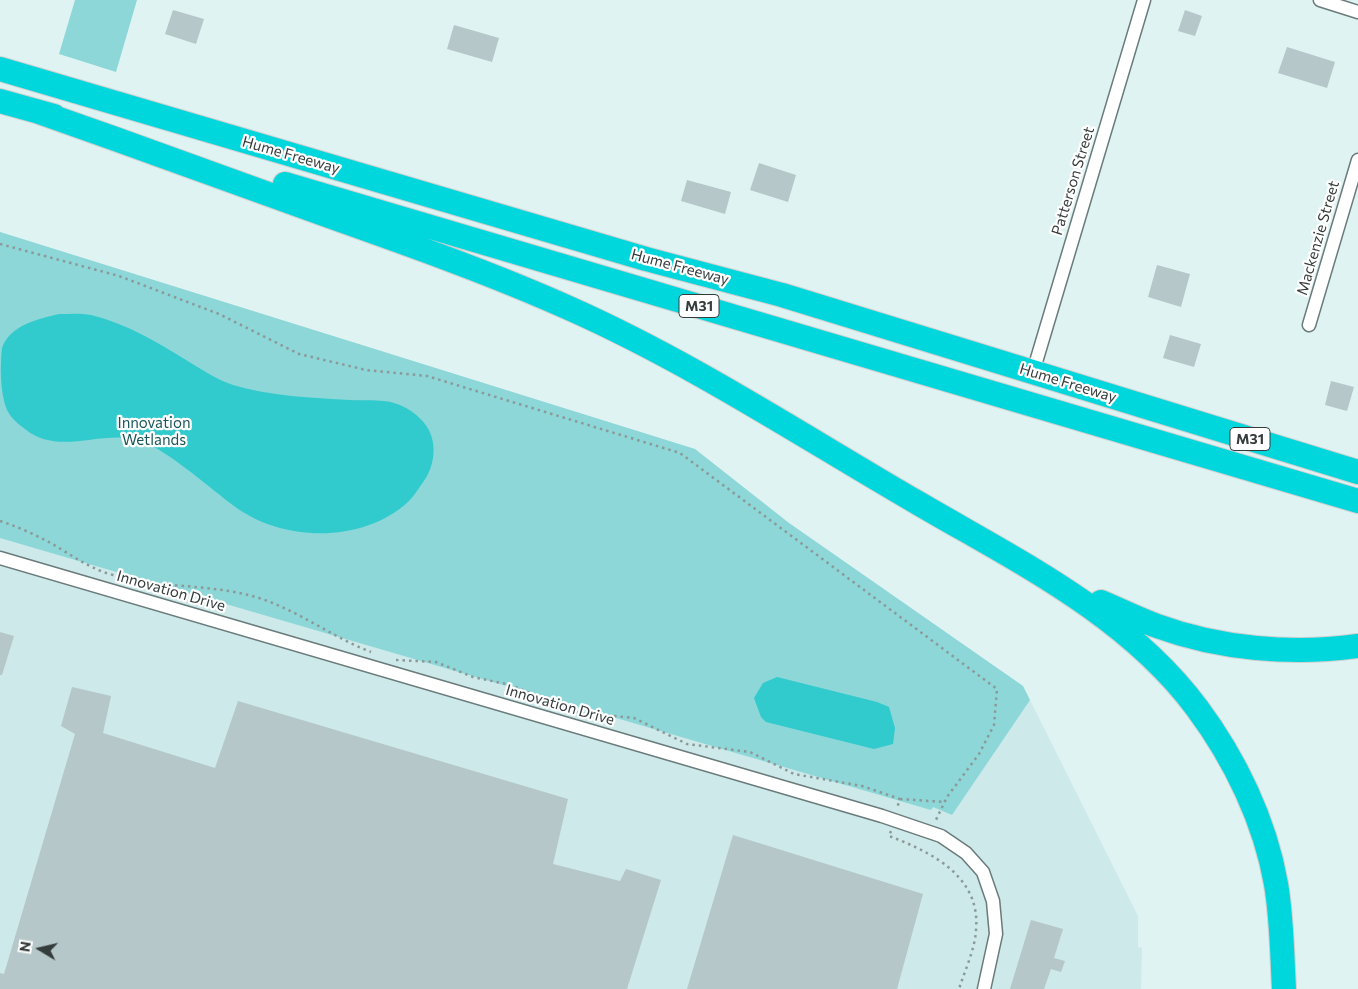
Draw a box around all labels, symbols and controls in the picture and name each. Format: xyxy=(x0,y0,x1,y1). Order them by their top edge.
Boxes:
street label: Patterson Street xyxy=(1048,124,1098,238)
street label: Hume Freeway xyxy=(240,132,342,178)
street label: Mackenzie Street xyxy=(1293,179,1343,297)
street label: Hume Freeway xyxy=(629,245,731,289)
road number: M31 xyxy=(679,294,719,318)
street label: Hume Freeway xyxy=(1017,360,1119,406)
park label: Innovation Wetlands xyxy=(117,414,191,449)
road number: M31 xyxy=(1230,428,1270,450)
street label: Innovation Drive xyxy=(115,567,227,615)
street label: Innovation Drive xyxy=(504,681,616,729)
north arrow xyxy=(15,924,65,974)
text: N xyxy=(15,940,34,953)

